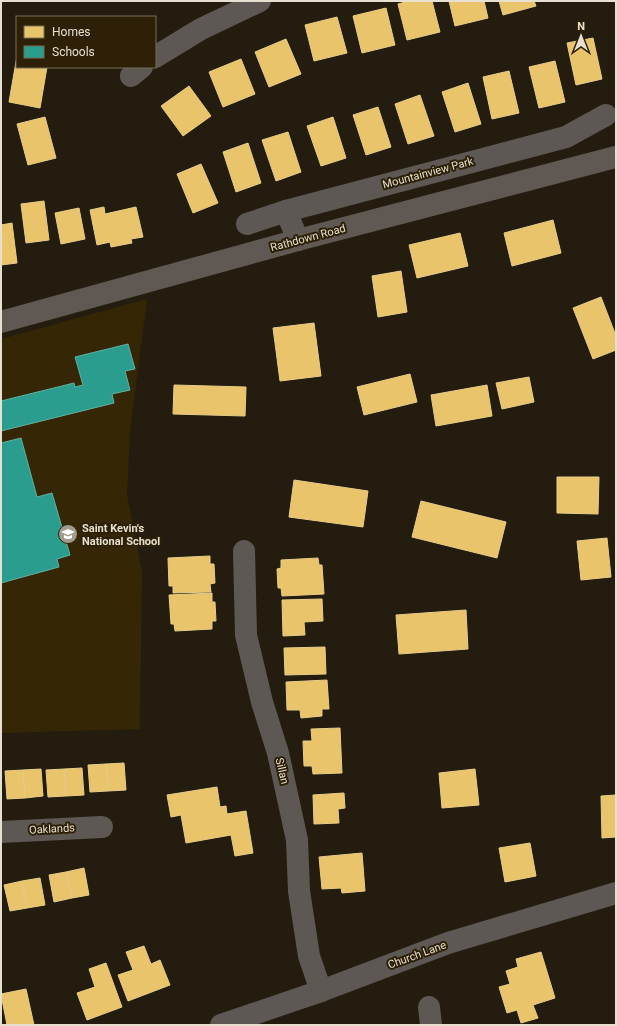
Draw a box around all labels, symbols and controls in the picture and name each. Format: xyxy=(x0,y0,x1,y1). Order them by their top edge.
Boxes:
legend xyxy=(16,16,156,68)
north arrow xyxy=(561,16,601,56)
text: N xyxy=(577,20,585,33)
text: Homes xyxy=(52,25,90,39)
text: Schools xyxy=(52,45,95,59)
street label: Mountainview Park xyxy=(381,155,475,191)
street label: Rathdown Road xyxy=(269,222,347,254)
place label: Saint Kevin's National School xyxy=(82,522,160,548)
school or university icon: Saint Kevin's National School xyxy=(57,523,79,545)
street label: Sillan xyxy=(273,757,291,785)
street label: Oaklands xyxy=(29,821,75,837)
street label: Church Lane xyxy=(386,938,448,972)

